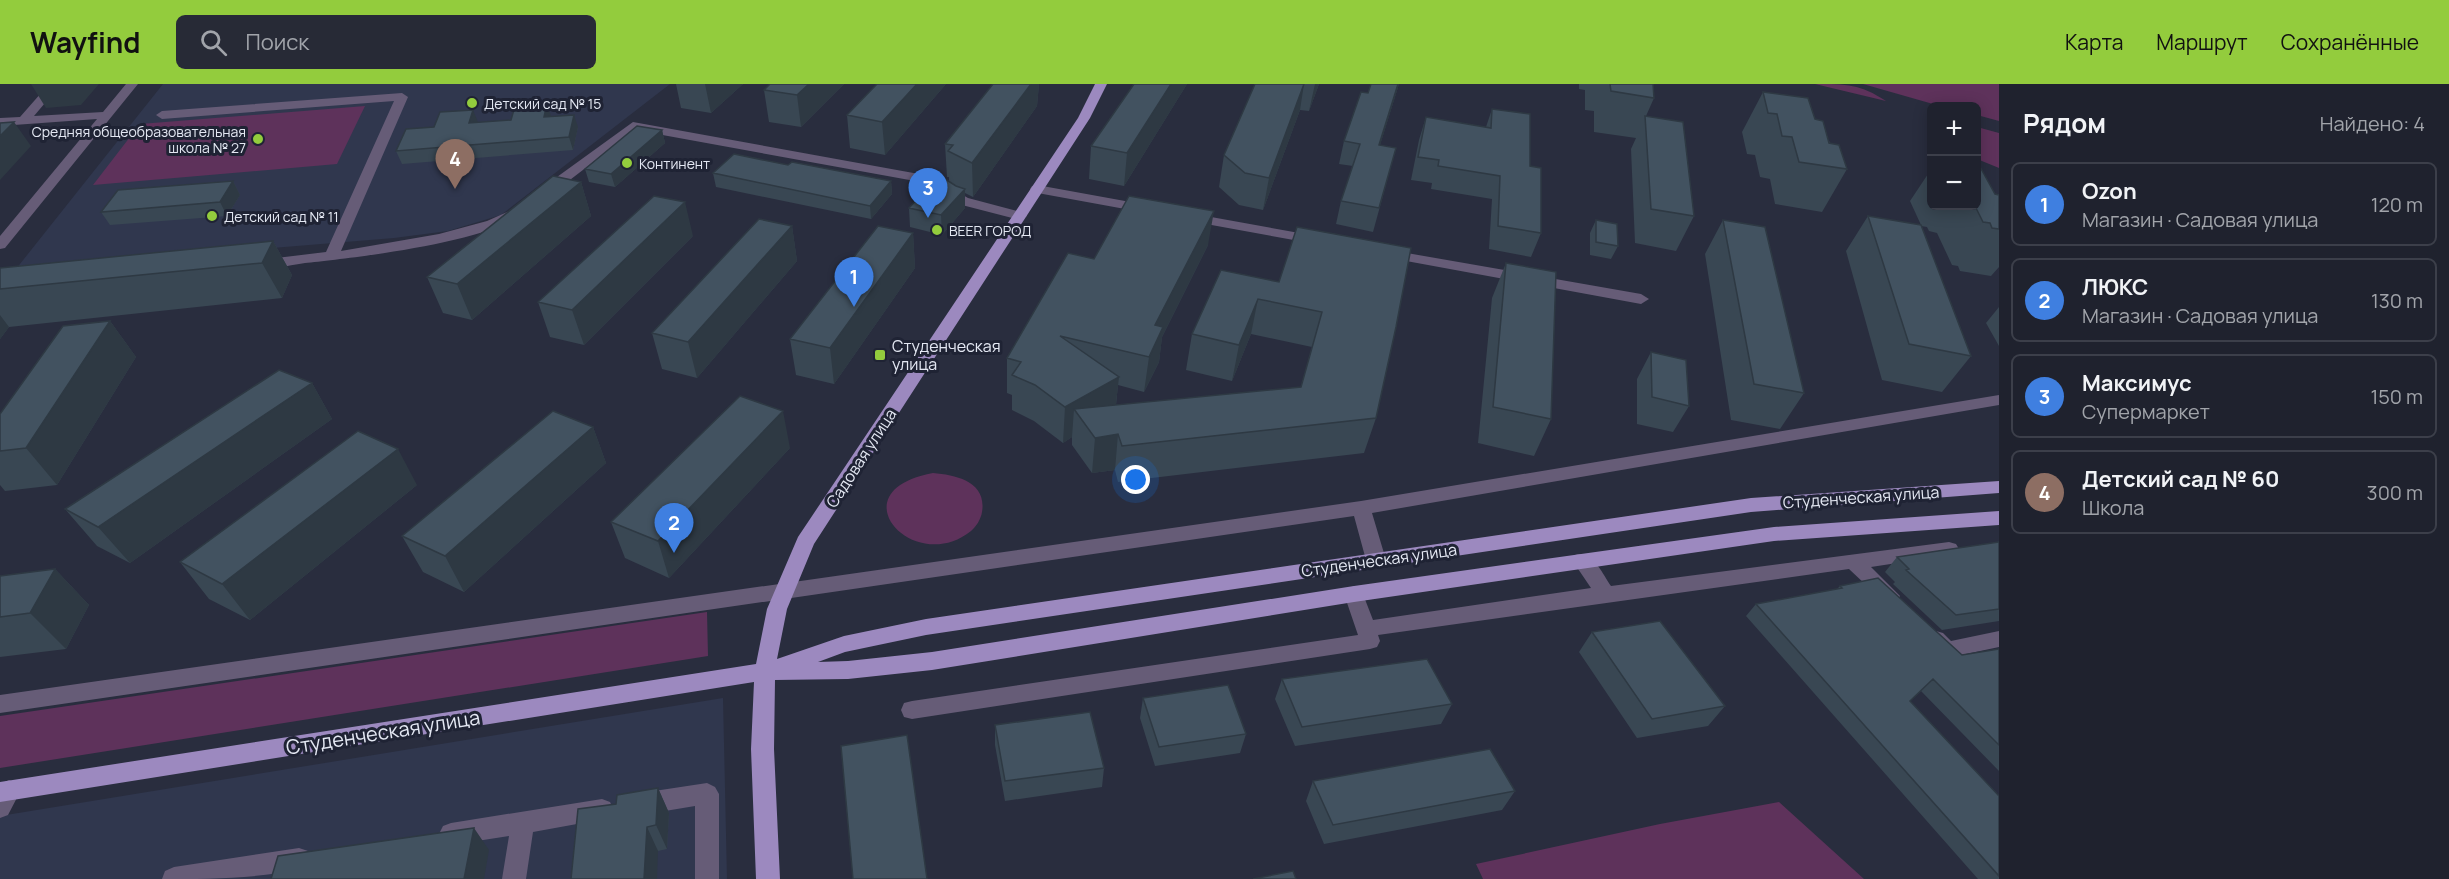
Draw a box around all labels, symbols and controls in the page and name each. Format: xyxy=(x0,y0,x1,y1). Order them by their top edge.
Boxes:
search box xyxy=(176,15,596,69)
text: Wayfind xyxy=(30,23,140,61)
icon: search xyxy=(197,26,230,59)
text: Поиск xyxy=(245,27,309,57)
text: Карта xyxy=(2065,28,2123,56)
text: Маршрут xyxy=(2156,28,2248,56)
text: Сохранённые xyxy=(2281,28,2419,56)
place label: Детский сад № 15 xyxy=(484,94,601,113)
marker: Детский сад № 15 xyxy=(465,96,479,110)
map controls xyxy=(1927,102,1981,210)
button: + xyxy=(1927,102,1981,156)
text: Рядом xyxy=(2023,105,2106,141)
text: Найдено: 4 xyxy=(2320,110,2425,137)
place label: Средняя общеобразовательная школа № 27 xyxy=(32,122,246,157)
marker: Средняя общеобразовательная школа № 27 xyxy=(251,132,265,146)
pin: 4 xyxy=(436,140,474,189)
place label: Континент xyxy=(639,154,710,173)
marker: Континент xyxy=(620,156,634,170)
button: − xyxy=(1927,156,1981,210)
pin: 3 xyxy=(908,168,948,218)
text: Ozon xyxy=(2082,176,2137,206)
text: 1 xyxy=(2040,191,2049,218)
text: 120 m xyxy=(2371,191,2423,218)
text: Магазин · Садовая улица xyxy=(2082,206,2318,233)
place label: Детский сад № 11 xyxy=(224,207,339,226)
marker: Детский сад № 11 xyxy=(205,209,219,223)
place label: BEER ГОРОД xyxy=(949,221,1031,240)
marker: BEER ГОРОД xyxy=(930,223,944,237)
pin: 1 xyxy=(834,258,874,307)
text: ЛЮКС xyxy=(2082,272,2148,302)
text: 2 xyxy=(2039,287,2050,314)
text: 130 m xyxy=(2371,287,2423,314)
text: Магазин · Садовая улица xyxy=(2082,302,2318,329)
place label: Студенческая улица xyxy=(892,335,1001,375)
marker: Студенческая улица xyxy=(873,348,887,362)
text: Максимус xyxy=(2082,368,2192,398)
text: 3 xyxy=(2039,383,2050,410)
text: 150 m xyxy=(2370,383,2423,410)
text: Супермаркет xyxy=(2082,398,2210,425)
street label: Садовая улица xyxy=(821,404,901,512)
text: Детский сад № 60 xyxy=(2082,464,2279,494)
your location xyxy=(1121,465,1150,494)
text: 4 xyxy=(2038,479,2051,506)
text: 300 m xyxy=(2367,479,2423,506)
street label: Студенческая улица xyxy=(1782,481,1940,513)
text: Школа xyxy=(2082,494,2144,521)
pin: 2 xyxy=(654,504,694,553)
street label: Студенческая улица xyxy=(1300,538,1458,582)
street label: Студенческая улица xyxy=(284,703,482,761)

